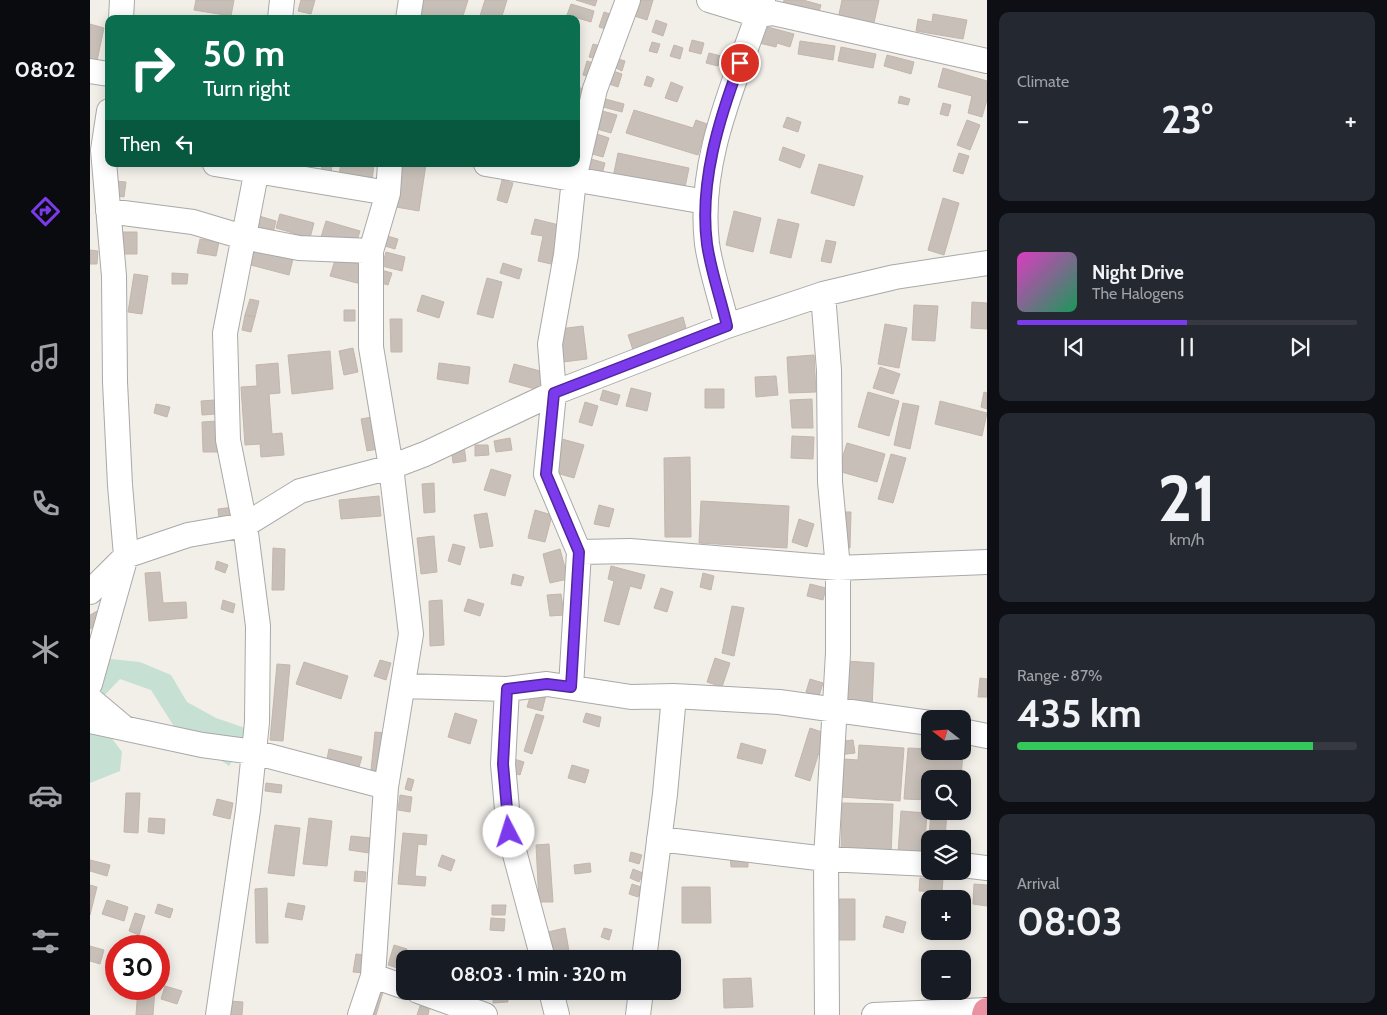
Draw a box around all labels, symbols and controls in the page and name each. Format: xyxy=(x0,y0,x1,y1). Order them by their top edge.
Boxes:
text: 50 m xyxy=(203,32,285,75)
icon: right xyxy=(120,35,185,100)
pin xyxy=(719,42,761,84)
icon: arrive xyxy=(726,49,754,77)
text: 08:02 xyxy=(15,56,75,83)
text: Climate xyxy=(1017,72,1069,91)
text: Turn right xyxy=(203,75,290,102)
text: 23° xyxy=(1161,96,1213,143)
text: − xyxy=(1017,103,1029,137)
text: + xyxy=(1345,103,1357,137)
icon: left xyxy=(171,130,199,158)
text: Then xyxy=(120,133,161,156)
icon: directions xyxy=(28,194,63,229)
text: Night Drive xyxy=(1092,261,1184,284)
text: The Halogens xyxy=(1092,284,1184,303)
icon: previous xyxy=(1060,333,1088,361)
icon: pause xyxy=(1173,333,1201,361)
icon: next xyxy=(1286,333,1314,361)
icon: music xyxy=(28,340,63,375)
text: 21 xyxy=(1158,458,1216,537)
icon: phone xyxy=(28,486,63,521)
text: km/h xyxy=(1169,530,1205,549)
icon: climate xyxy=(28,632,63,667)
text: Range · 87% xyxy=(1017,666,1103,685)
text: 435 km xyxy=(1017,690,1142,737)
north arrow xyxy=(921,710,971,760)
map controls xyxy=(921,710,971,1000)
button: search xyxy=(921,770,971,820)
icon: car xyxy=(28,778,63,813)
position arrow xyxy=(482,805,534,857)
button: layers xyxy=(921,830,971,880)
text: Arrival xyxy=(1017,874,1060,893)
button: + xyxy=(921,890,971,940)
text: 08:03 xyxy=(1017,898,1123,945)
icon: filters xyxy=(28,924,63,959)
speed limit sign: 30 xyxy=(105,935,170,1000)
button: − xyxy=(921,950,971,1000)
text: 08:03 · 1 min · 320 m xyxy=(450,963,627,986)

